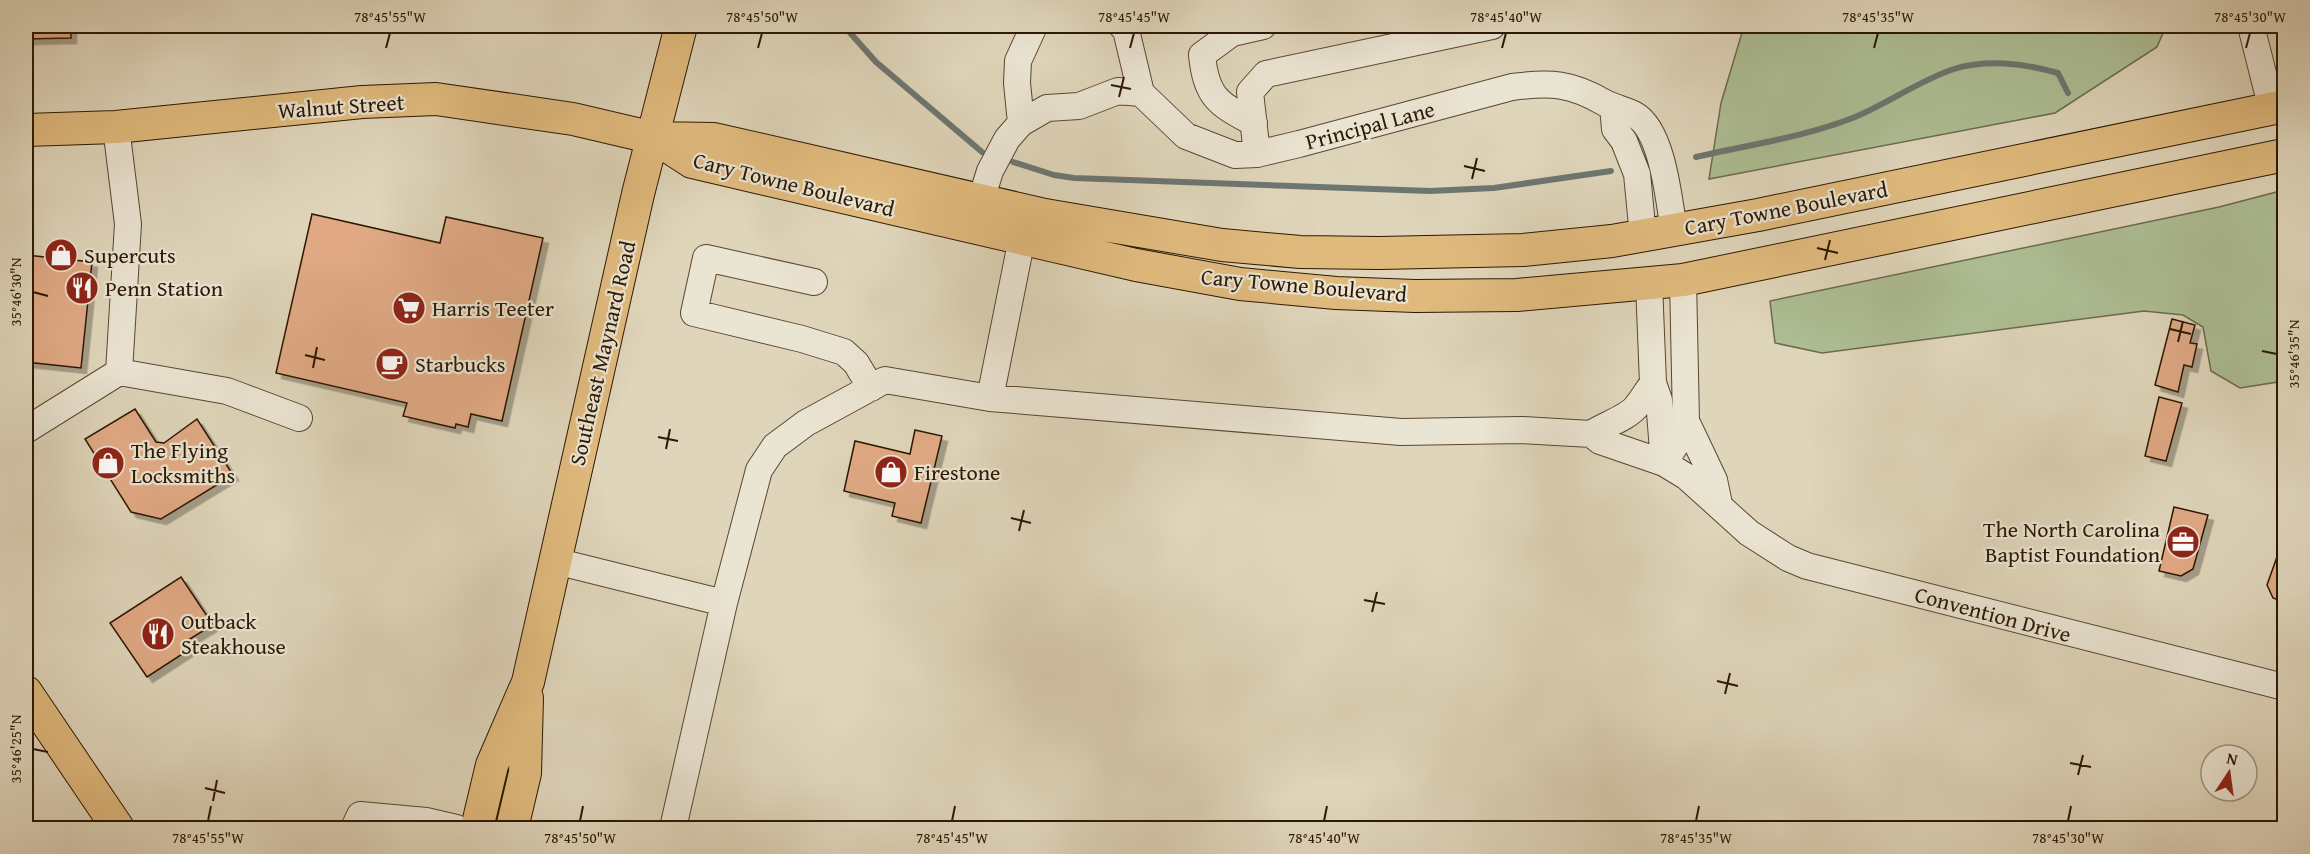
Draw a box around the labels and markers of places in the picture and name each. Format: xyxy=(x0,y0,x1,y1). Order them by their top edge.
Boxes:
shop icon: Supercuts xyxy=(43,237,79,273)
place label: Supercuts xyxy=(84,239,176,271)
restaurant icon: Penn Station xyxy=(64,270,100,306)
place label: Penn Station xyxy=(105,272,224,304)
supermarket icon: Harris Teeter xyxy=(391,290,427,326)
place label: Harris Teeter xyxy=(432,292,554,324)
cafe icon: Starbucks xyxy=(374,346,410,382)
place label: Starbucks xyxy=(415,348,506,380)
place label: The Flying Locksmiths xyxy=(131,434,235,491)
shop icon: The Flying Locksmiths xyxy=(90,445,126,481)
shop icon: Firestone xyxy=(873,454,909,490)
place label: Firestone xyxy=(914,456,1000,488)
place label: The North Carolina Baptist Foundation xyxy=(1983,513,2161,570)
office icon: The North Carolina Baptist Foundation xyxy=(2165,524,2201,560)
place label: Outback Steakhouse xyxy=(181,605,286,662)
restaurant icon: Outback Steakhouse xyxy=(140,616,176,652)

